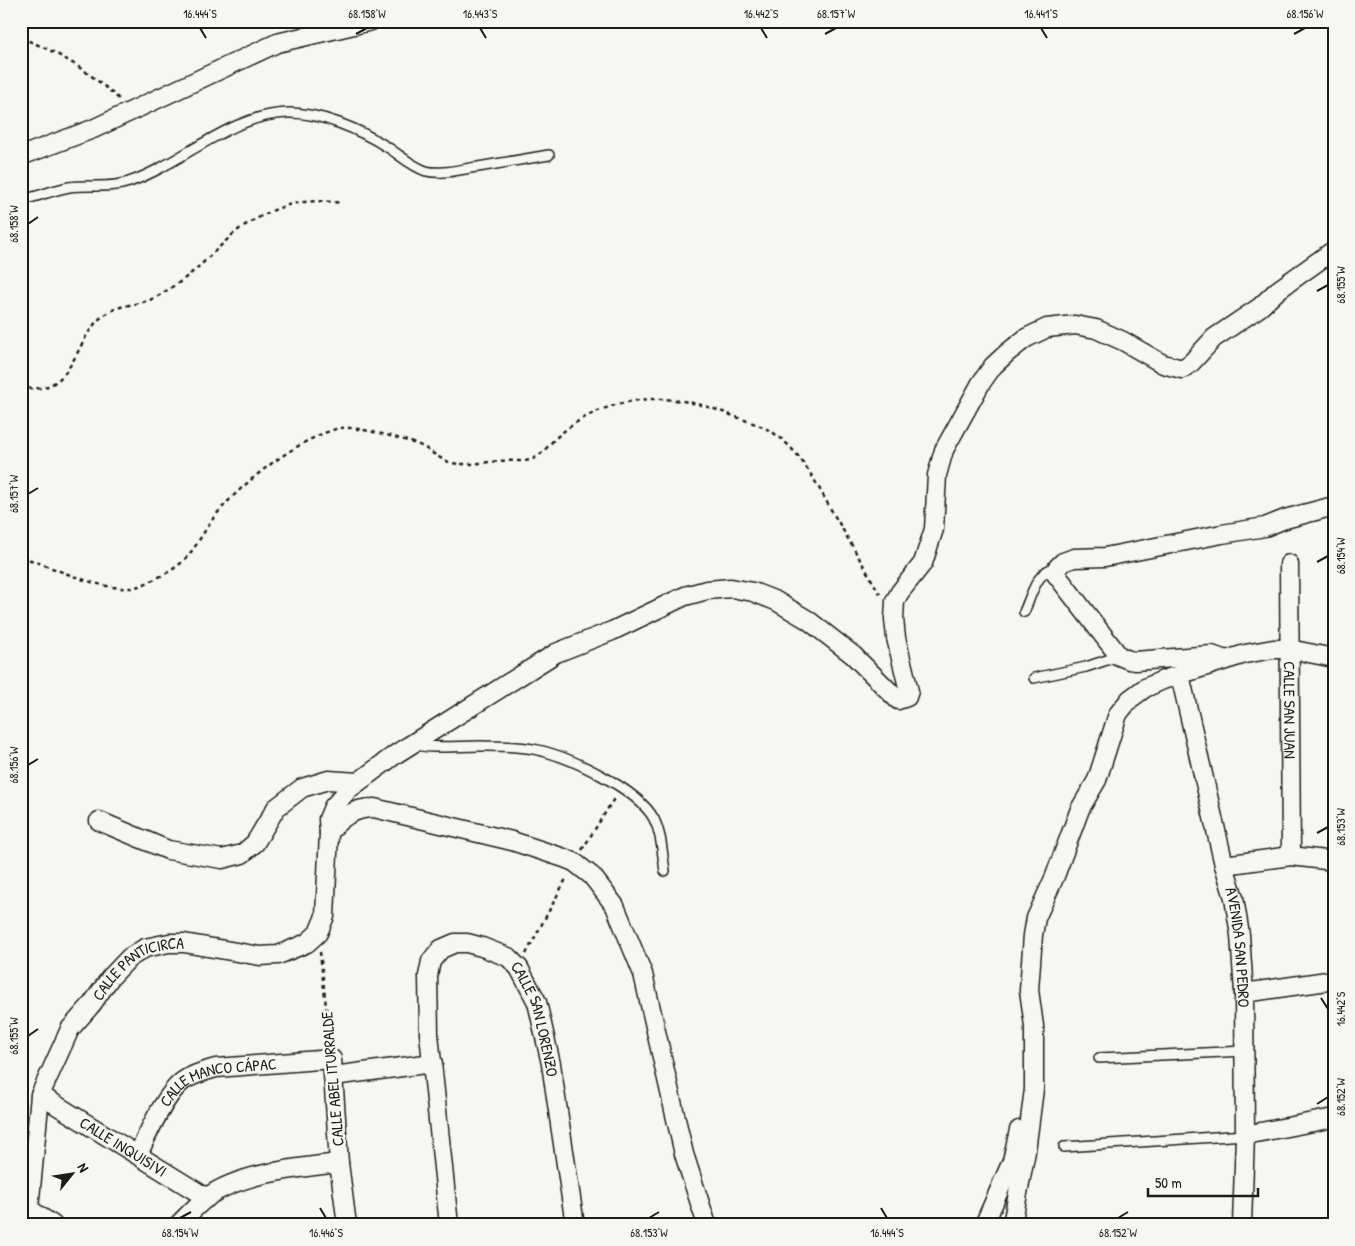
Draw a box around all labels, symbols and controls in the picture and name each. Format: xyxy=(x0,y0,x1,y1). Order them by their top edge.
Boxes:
text: 16.444°S xyxy=(183,5,217,22)
text: 68.158°W xyxy=(348,5,386,22)
text: 16.443°S xyxy=(463,5,498,22)
text: 16.442°S xyxy=(744,5,779,22)
text: 68.157°W xyxy=(817,5,856,22)
text: 16.441°S xyxy=(1024,5,1058,22)
text: 68.156°W xyxy=(1287,5,1324,22)
text: 68.158°W xyxy=(5,205,22,243)
text: 68.155°W xyxy=(1332,266,1349,304)
text: 68.157°W xyxy=(5,474,22,513)
text: 68.154°W xyxy=(1332,537,1349,574)
street label: CALLE SAN JUAN xyxy=(1279,661,1301,759)
text: 68.156°W xyxy=(5,746,22,783)
text: 68.153°W xyxy=(1332,808,1349,846)
street label: AVENIDA SAN PEDRO xyxy=(1220,884,1255,1008)
street label: CALLE PANTICIRCA xyxy=(87,932,184,1005)
street label: CALLE SAN LORENZO xyxy=(506,955,564,1078)
text: 16.442°S xyxy=(1332,991,1349,1026)
street label: CALLE ABEL ITURRALDE xyxy=(315,1011,349,1147)
text: 68.155°W xyxy=(5,1017,22,1055)
street label: CALLE MANCO CÁPAC xyxy=(154,1052,278,1111)
text: 68.152°W xyxy=(1332,1078,1349,1116)
street label: CALLE INQUISIVI xyxy=(76,1112,170,1180)
north arrow xyxy=(48,1148,98,1198)
scale bar xyxy=(1148,1166,1258,1198)
text: 50 m xyxy=(1155,1172,1182,1193)
text: 68.154°W xyxy=(162,1224,199,1241)
text: 16.446°S xyxy=(309,1224,343,1241)
text: 68.153°W xyxy=(630,1224,668,1241)
text: 16.444°S xyxy=(870,1224,904,1241)
text: 68.152°W xyxy=(1099,1224,1137,1241)

